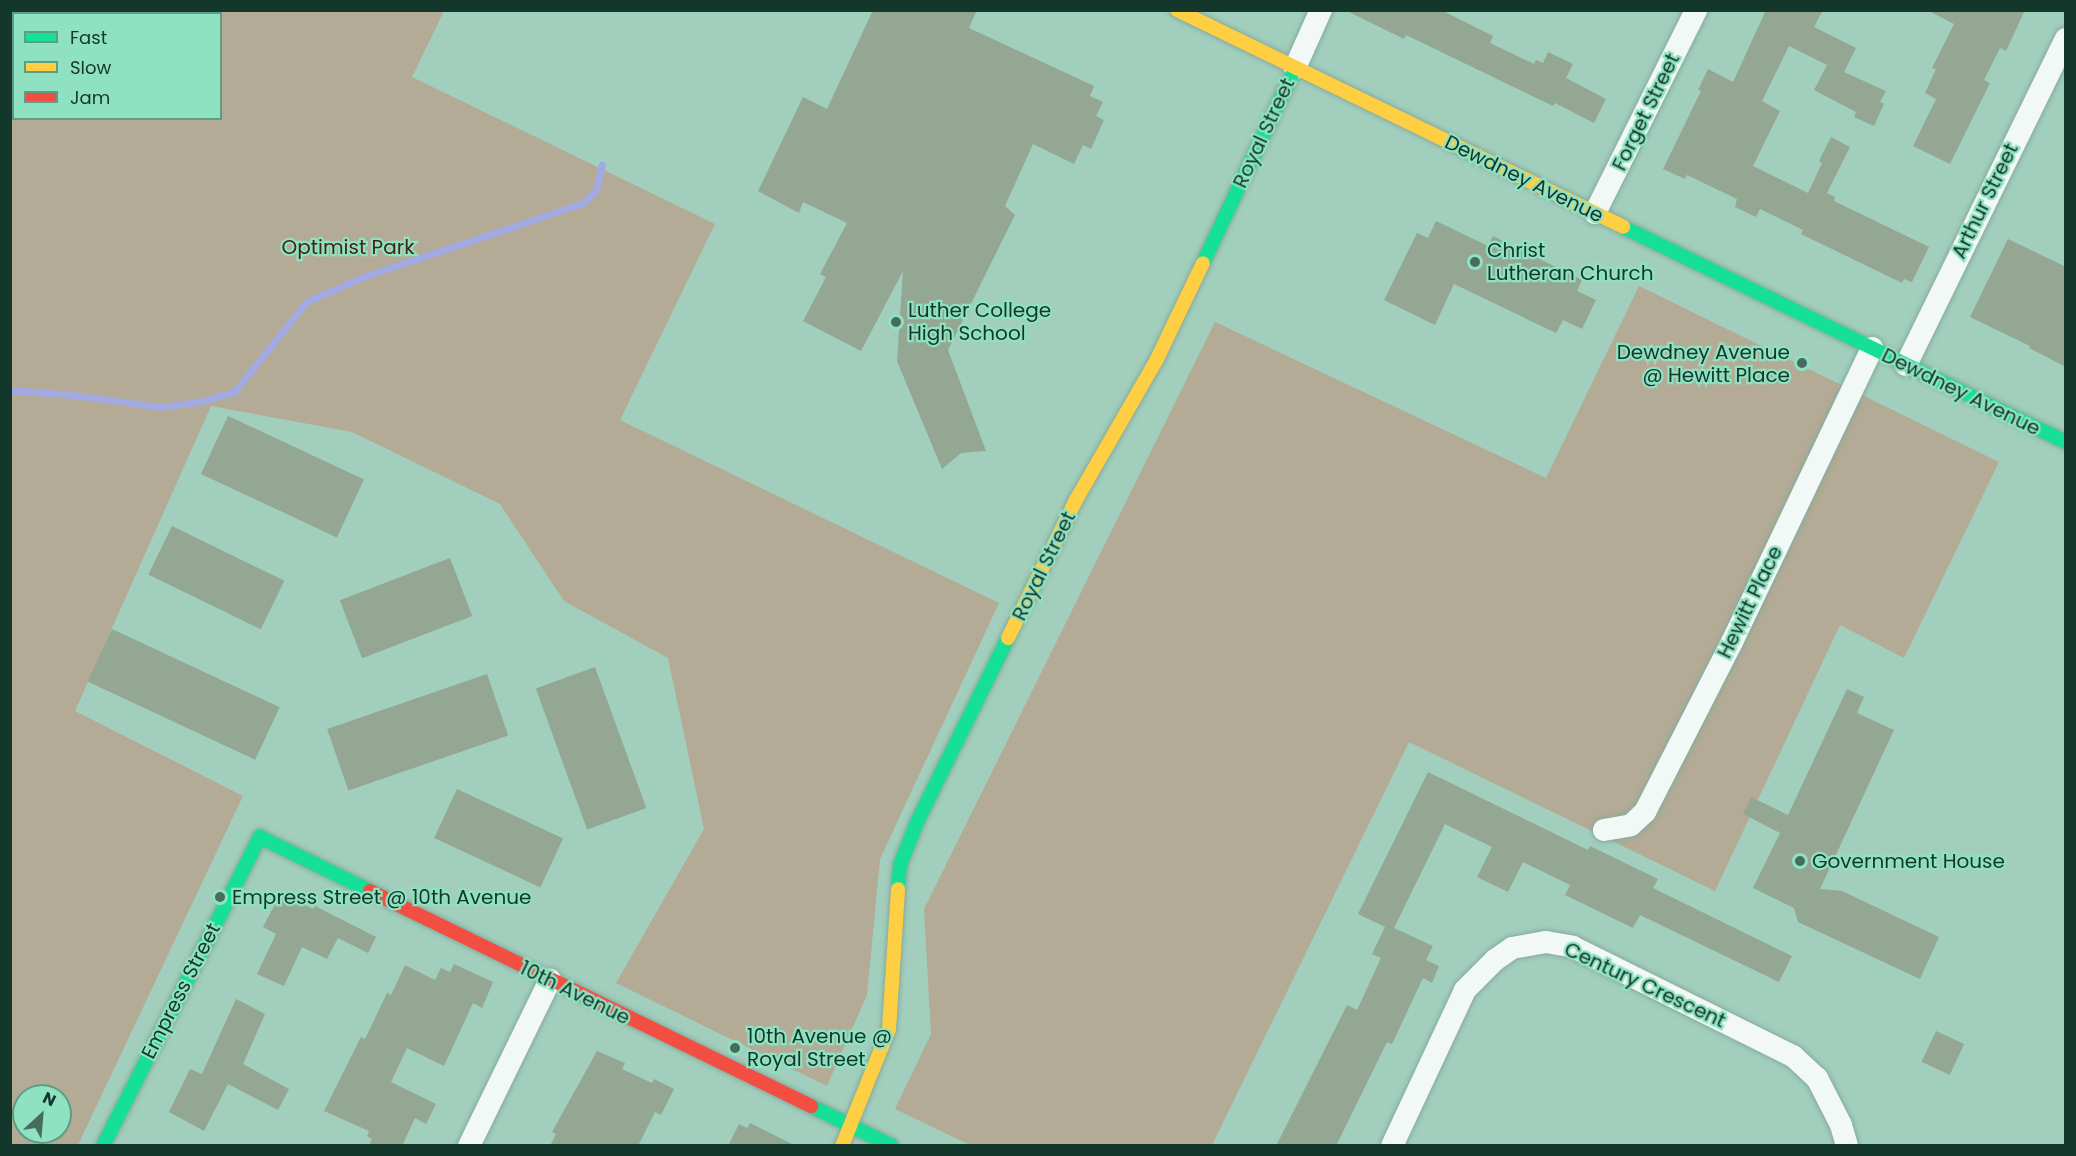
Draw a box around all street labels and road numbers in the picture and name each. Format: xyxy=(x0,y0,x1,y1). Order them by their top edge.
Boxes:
street label: Forget Street xyxy=(1607,49,1685,175)
street label: Royal Street xyxy=(1228,74,1300,192)
street label: Dewdney Avenue xyxy=(1441,130,1607,228)
street label: Arthur Street xyxy=(1947,139,2023,263)
street label: Dewdney Avenue xyxy=(1878,343,2044,441)
street label: Royal Street xyxy=(1007,507,1081,625)
street label: Hewitt Place xyxy=(1712,542,1788,662)
street label: Empress Street xyxy=(136,919,226,1063)
street label: Century Crescent xyxy=(1561,937,1729,1033)
street label: 10th Avenue xyxy=(516,956,634,1030)

